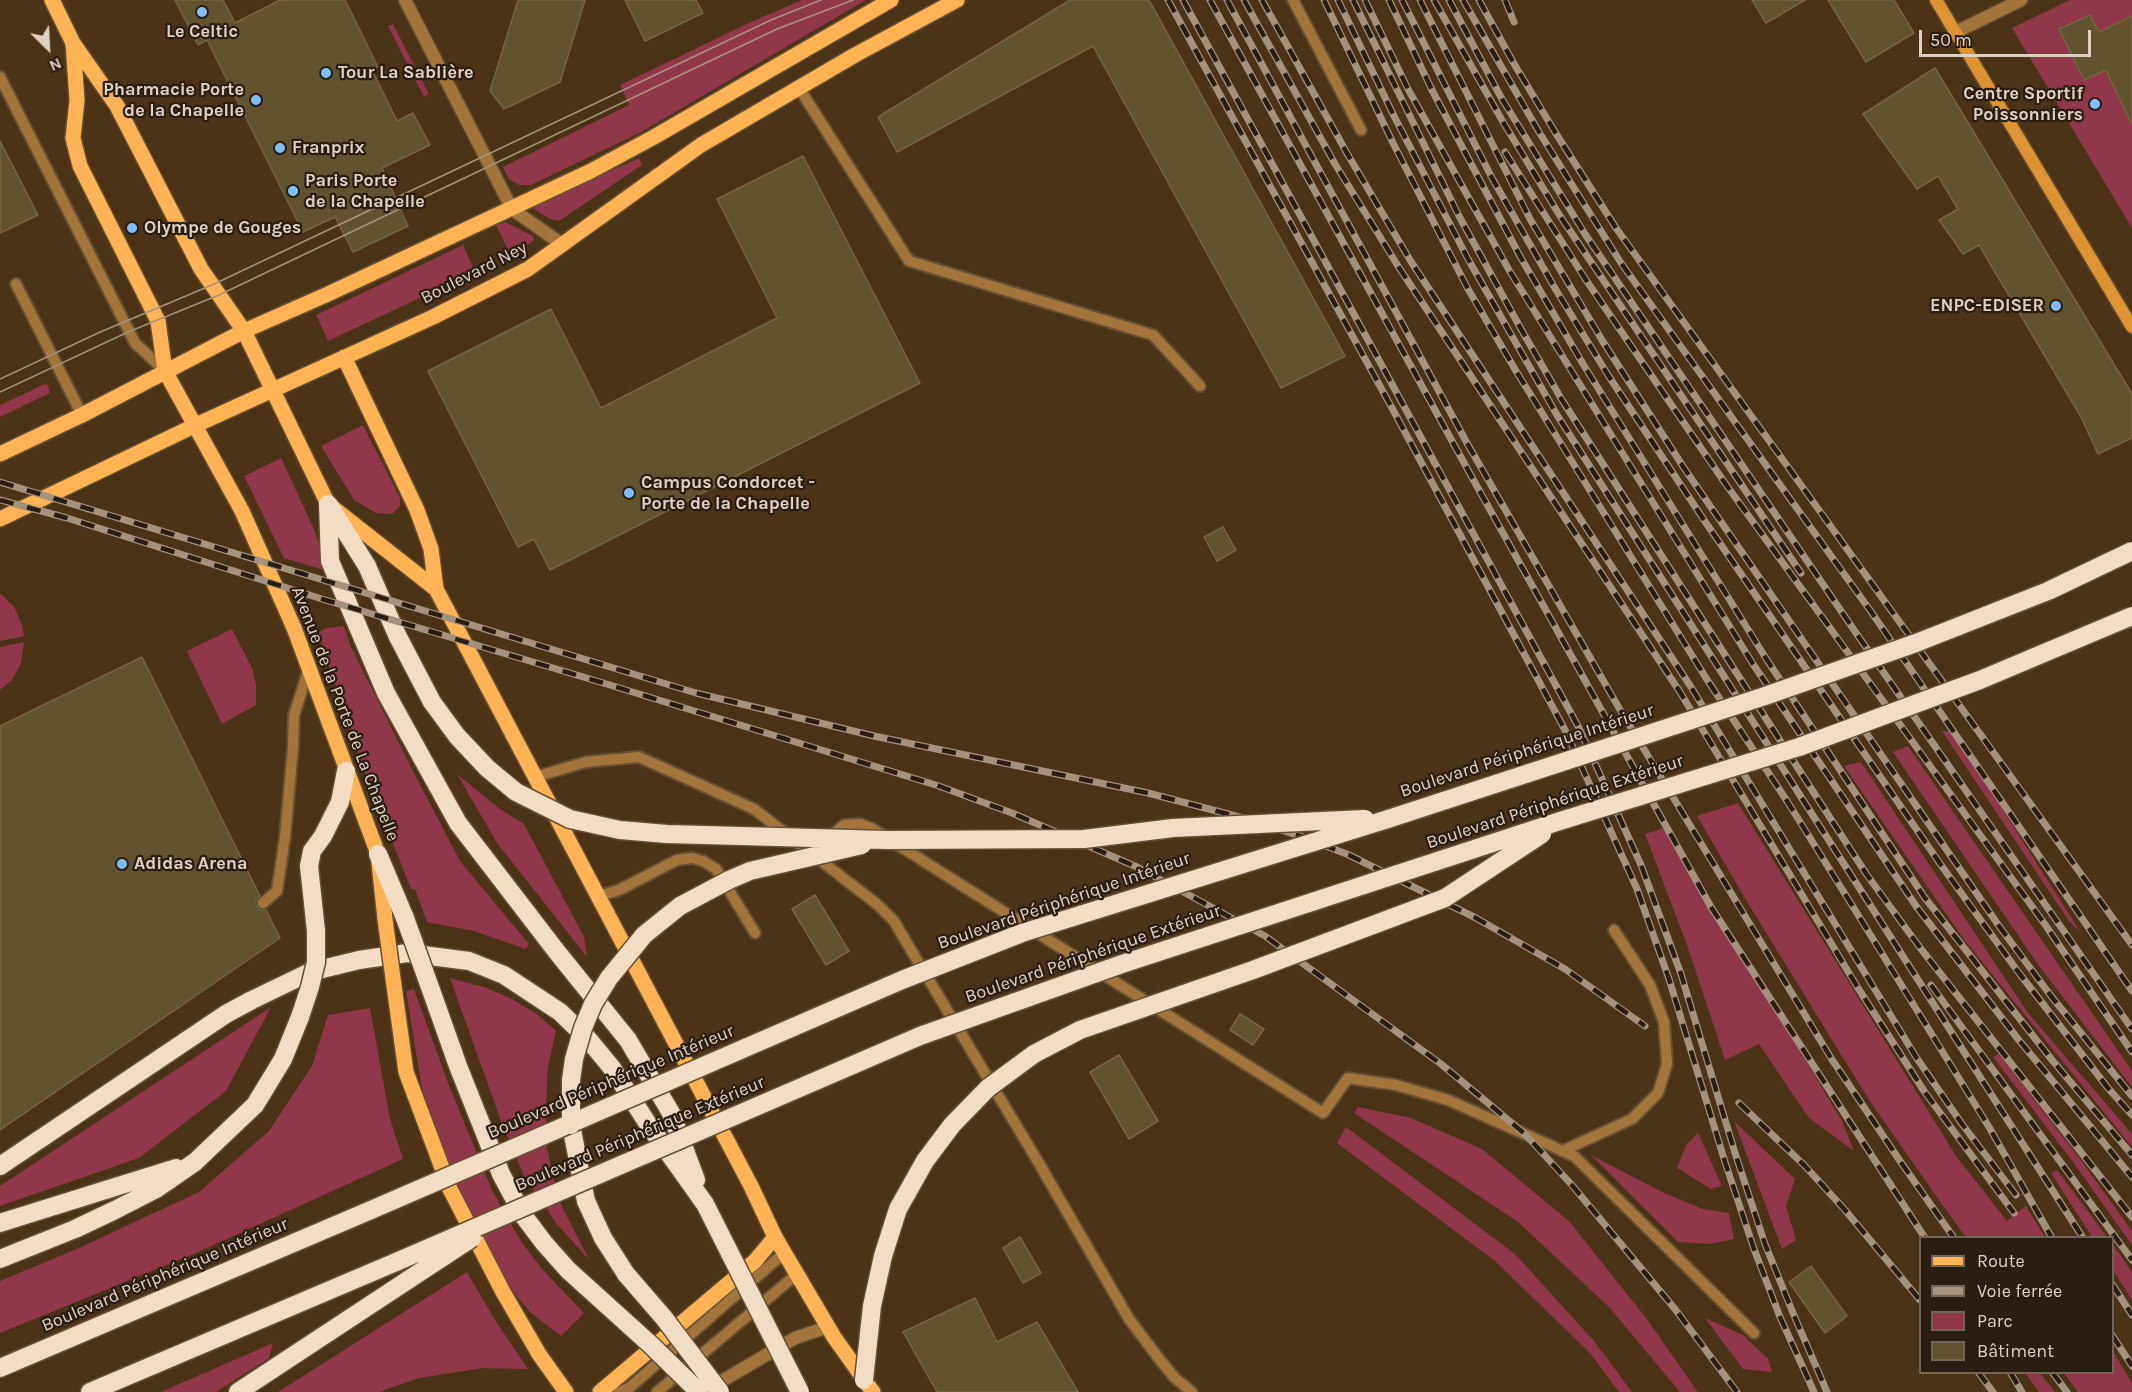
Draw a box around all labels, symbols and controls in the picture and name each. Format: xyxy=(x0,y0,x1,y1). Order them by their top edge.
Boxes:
marker: Le Celtic xyxy=(195,5,209,19)
north arrow xyxy=(18,18,78,78)
scale bar xyxy=(1922,18,2094,56)
place label: Le Celtic xyxy=(166,21,238,43)
text: 50 m xyxy=(1930,29,1972,51)
text: N xyxy=(46,54,65,76)
place label: Tour La Sablière xyxy=(338,62,474,84)
marker: Tour La Sablière xyxy=(319,66,333,80)
place label: Pharmacie Porte de la Chapelle xyxy=(103,79,244,122)
place label: Centre Sportif Poissonniers xyxy=(1963,83,2083,125)
marker: Pharmacie Porte de la Chapelle xyxy=(249,93,263,107)
marker: Centre Sportif Poissonniers xyxy=(2088,97,2102,111)
place label: Franprix xyxy=(292,137,365,159)
marker: Franprix xyxy=(273,141,287,155)
place label: Paris Porte de la Chapelle xyxy=(305,170,425,213)
marker: Paris Porte de la Chapelle xyxy=(286,184,300,198)
place label: Olympe de Gouges xyxy=(144,217,301,239)
marker: Olympe de Gouges xyxy=(125,221,139,235)
street label: Boulevard Ney xyxy=(417,237,531,309)
place label: ENPC-EDISER xyxy=(1930,295,2044,317)
marker: ENPC-EDISER xyxy=(2049,299,2063,313)
place label: Campus Condorcet - Porte de la Chapelle xyxy=(641,472,815,514)
marker: Campus Condorcet - Porte de la Chapelle xyxy=(622,486,636,500)
street label: Avenue de la Porte de La Chapelle xyxy=(286,584,404,844)
street label: Boulevard Périphérique Intérieur xyxy=(1397,700,1657,802)
street label: Boulevard Périphérique Extérieur xyxy=(1424,750,1686,854)
street label: Boulevard Périphérique Intérieur xyxy=(935,848,1193,954)
place label: Adidas Arena xyxy=(134,853,247,875)
marker: Adidas Arena xyxy=(115,857,129,871)
street label: Boulevard Périphérique Extérieur xyxy=(962,900,1224,1008)
street label: Boulevard Périphérique Intérieur xyxy=(485,1020,737,1144)
street label: Boulevard Périphérique Extérieur xyxy=(512,1072,768,1196)
street label: Boulevard Périphérique Intérieur xyxy=(39,1213,291,1337)
legend xyxy=(1919,1236,2114,1374)
text: Route xyxy=(1977,1250,2025,1272)
text: Voie ferrée xyxy=(1977,1280,2062,1302)
text: Parc xyxy=(1977,1310,2013,1332)
text: Bâtiment xyxy=(1977,1340,2054,1362)

